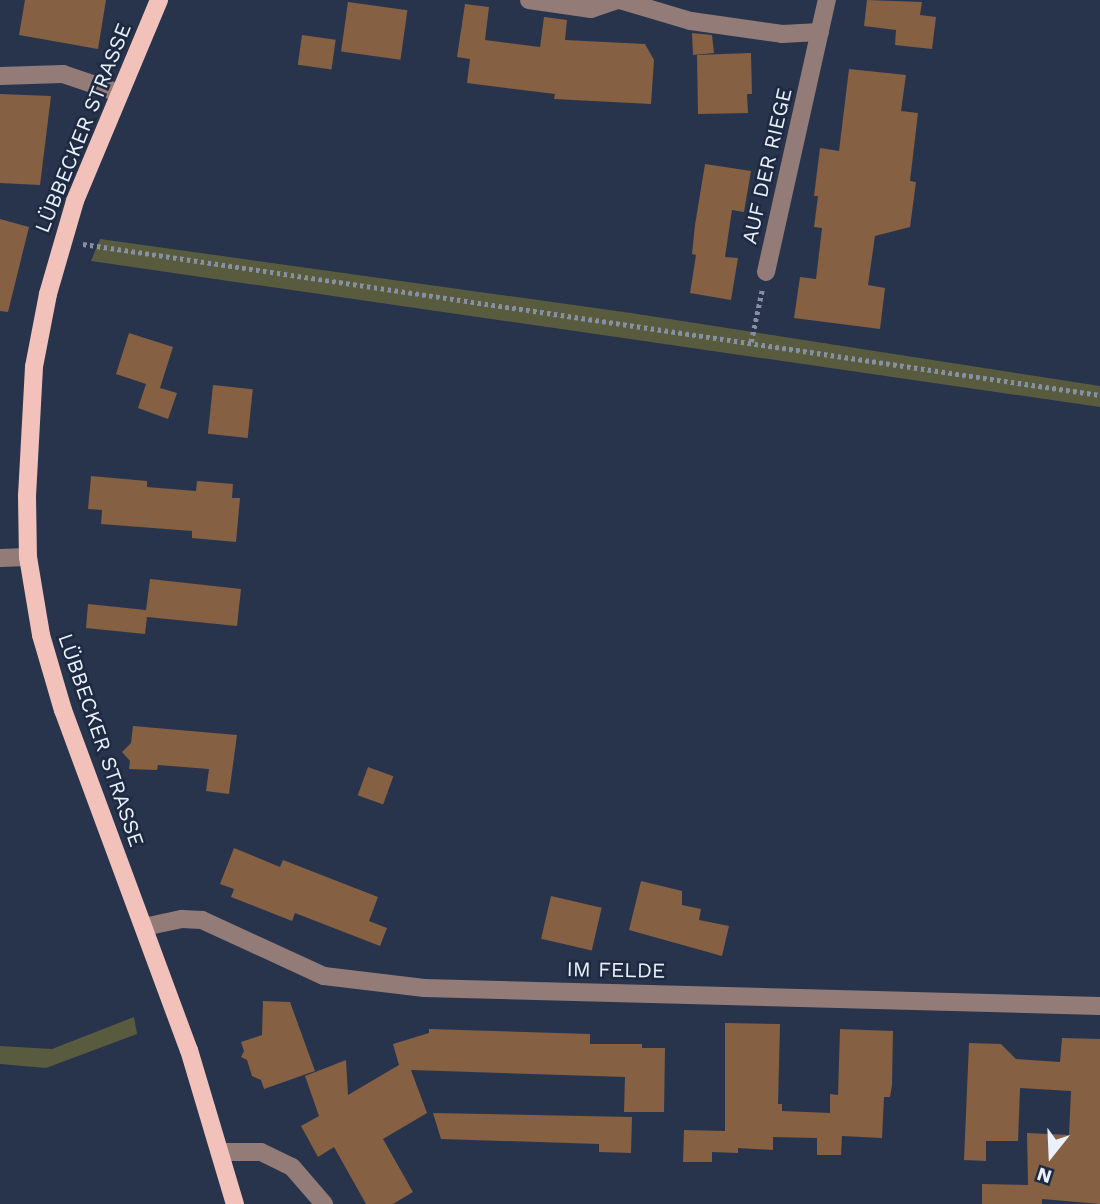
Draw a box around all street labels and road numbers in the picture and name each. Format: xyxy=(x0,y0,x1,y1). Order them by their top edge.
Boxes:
street label: LÜBBECKER STRASSE xyxy=(29,20,137,236)
street label: AUF DER RIEGE xyxy=(737,85,797,247)
street label: LÜBBECKER STRASSE xyxy=(53,630,149,850)
street label: IM FELDE xyxy=(566,957,666,983)

